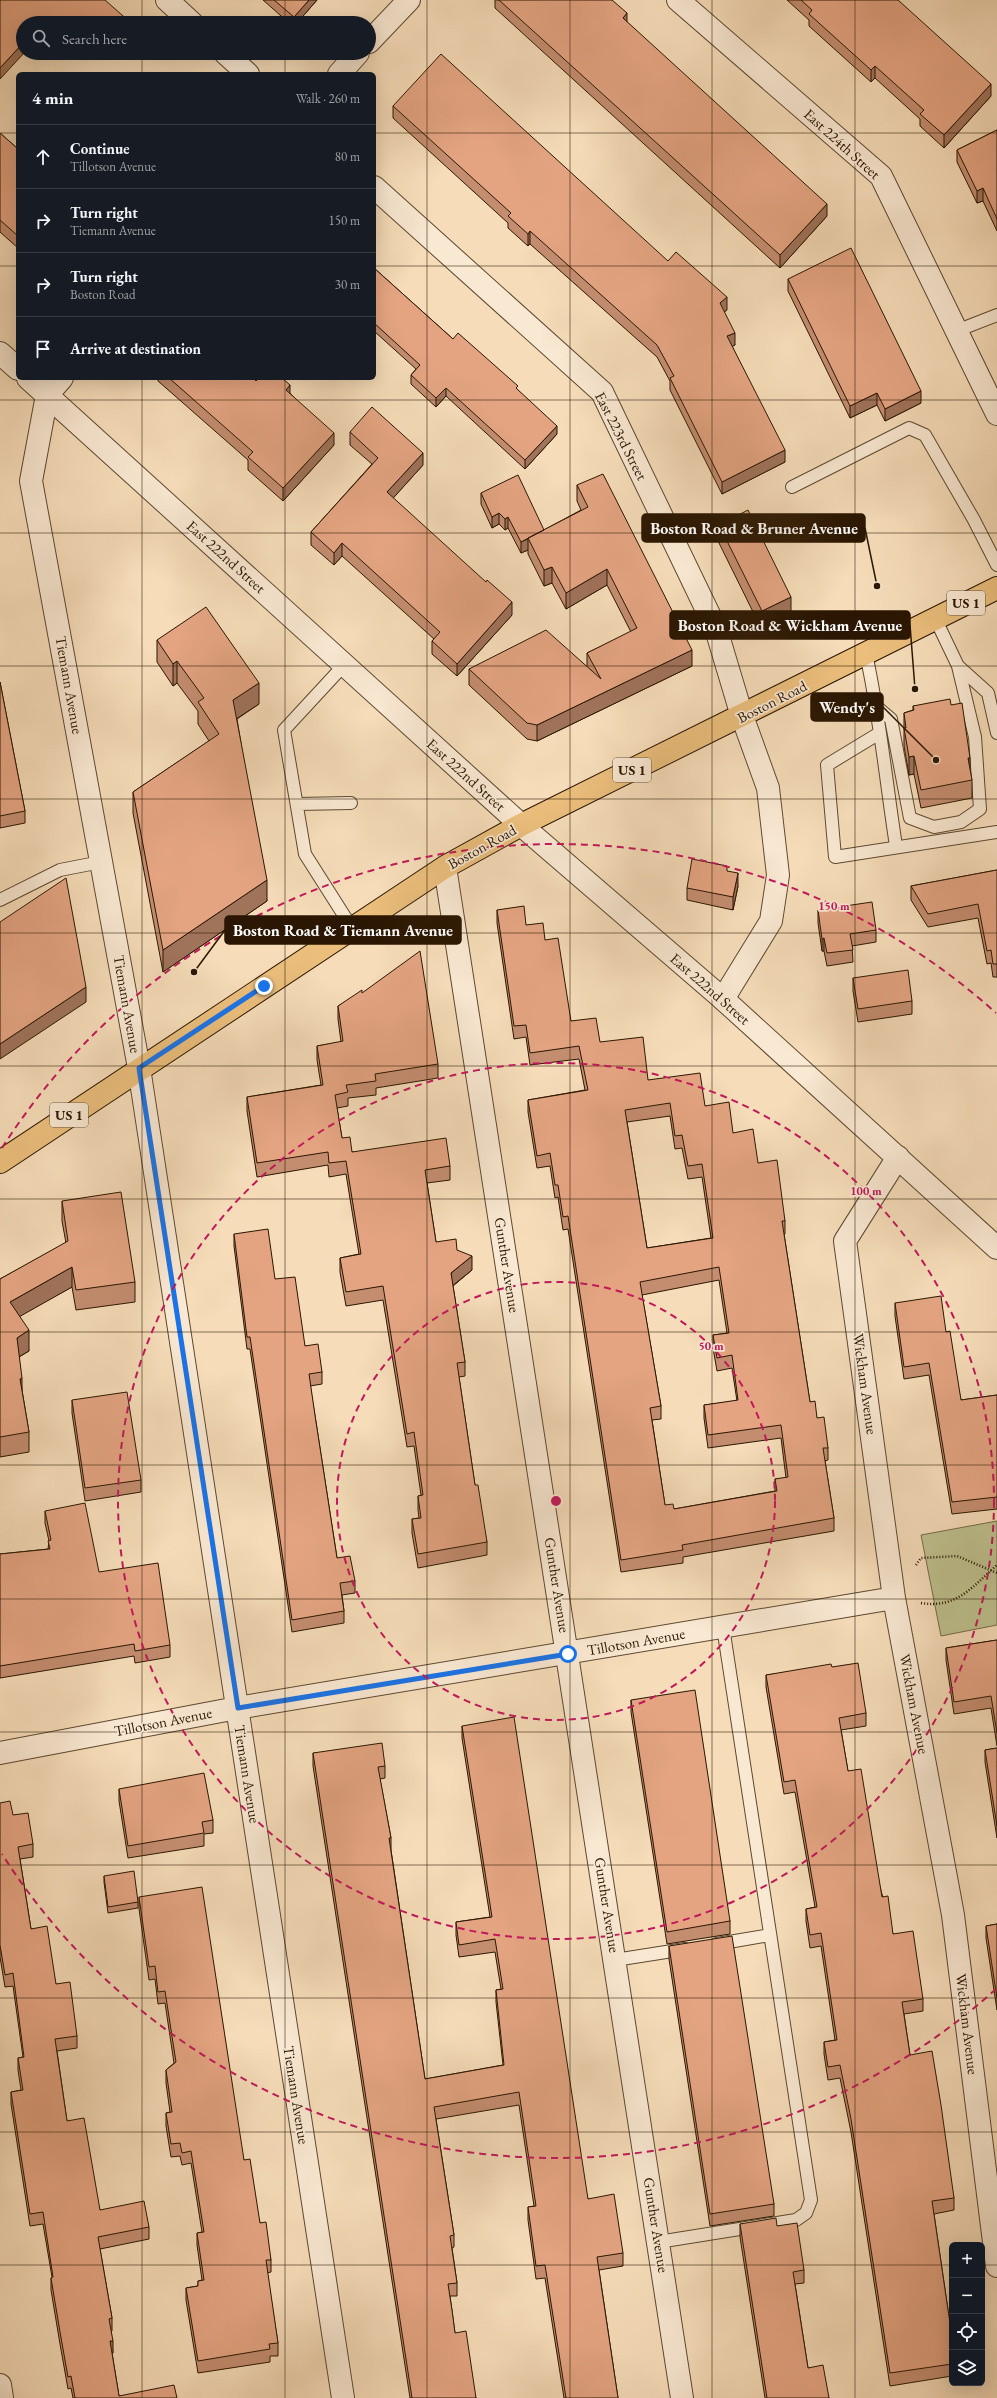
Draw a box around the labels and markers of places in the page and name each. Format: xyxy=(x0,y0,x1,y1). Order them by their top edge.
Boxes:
callout: Boston Road & Bruner Avenue xyxy=(642,514,865,542)
callout: Boston Road & Wickham Avenue xyxy=(670,611,910,639)
callout: Wendy's xyxy=(811,693,883,721)
callout: Boston Road & Tiemann Avenue xyxy=(225,916,461,944)
centre of rings xyxy=(549,1494,563,1508)

